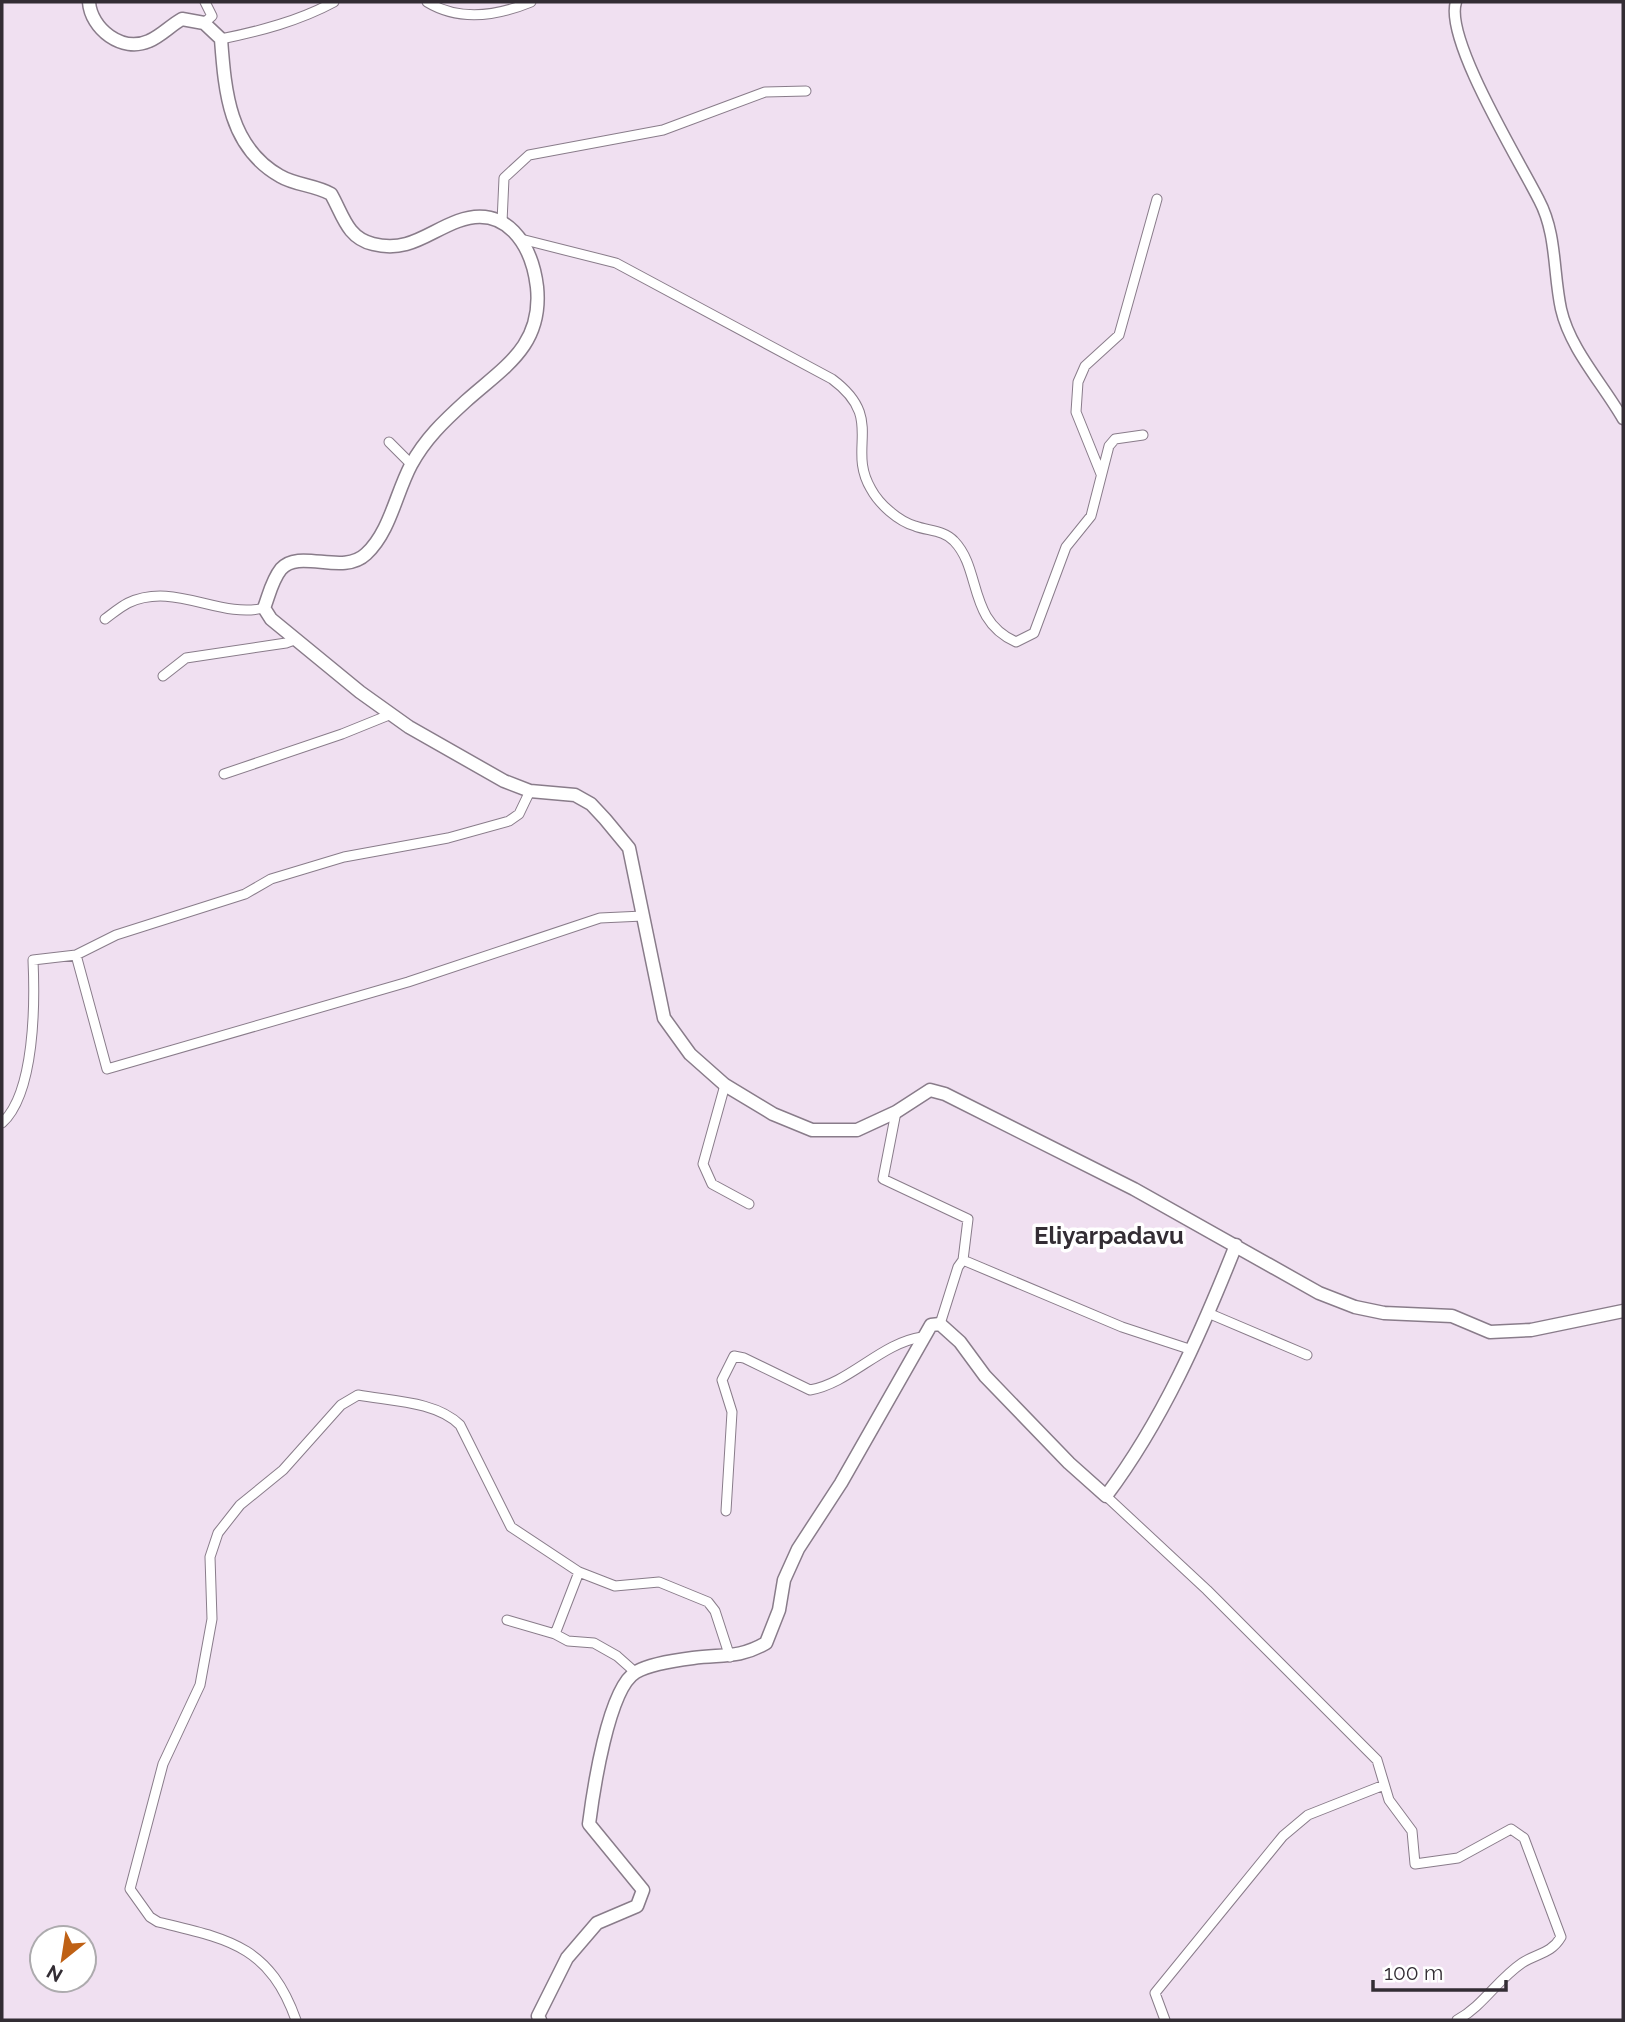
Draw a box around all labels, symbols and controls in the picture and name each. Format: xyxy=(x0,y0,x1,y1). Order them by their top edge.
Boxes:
district label: Eliyarpadavu xyxy=(1034,1221,1184,1250)
north arrow xyxy=(28,1924,98,1994)
scale bar xyxy=(1373,1948,1506,1992)
text: 100 m xyxy=(1384,1960,1443,1985)
text: N xyxy=(43,1961,66,1987)

